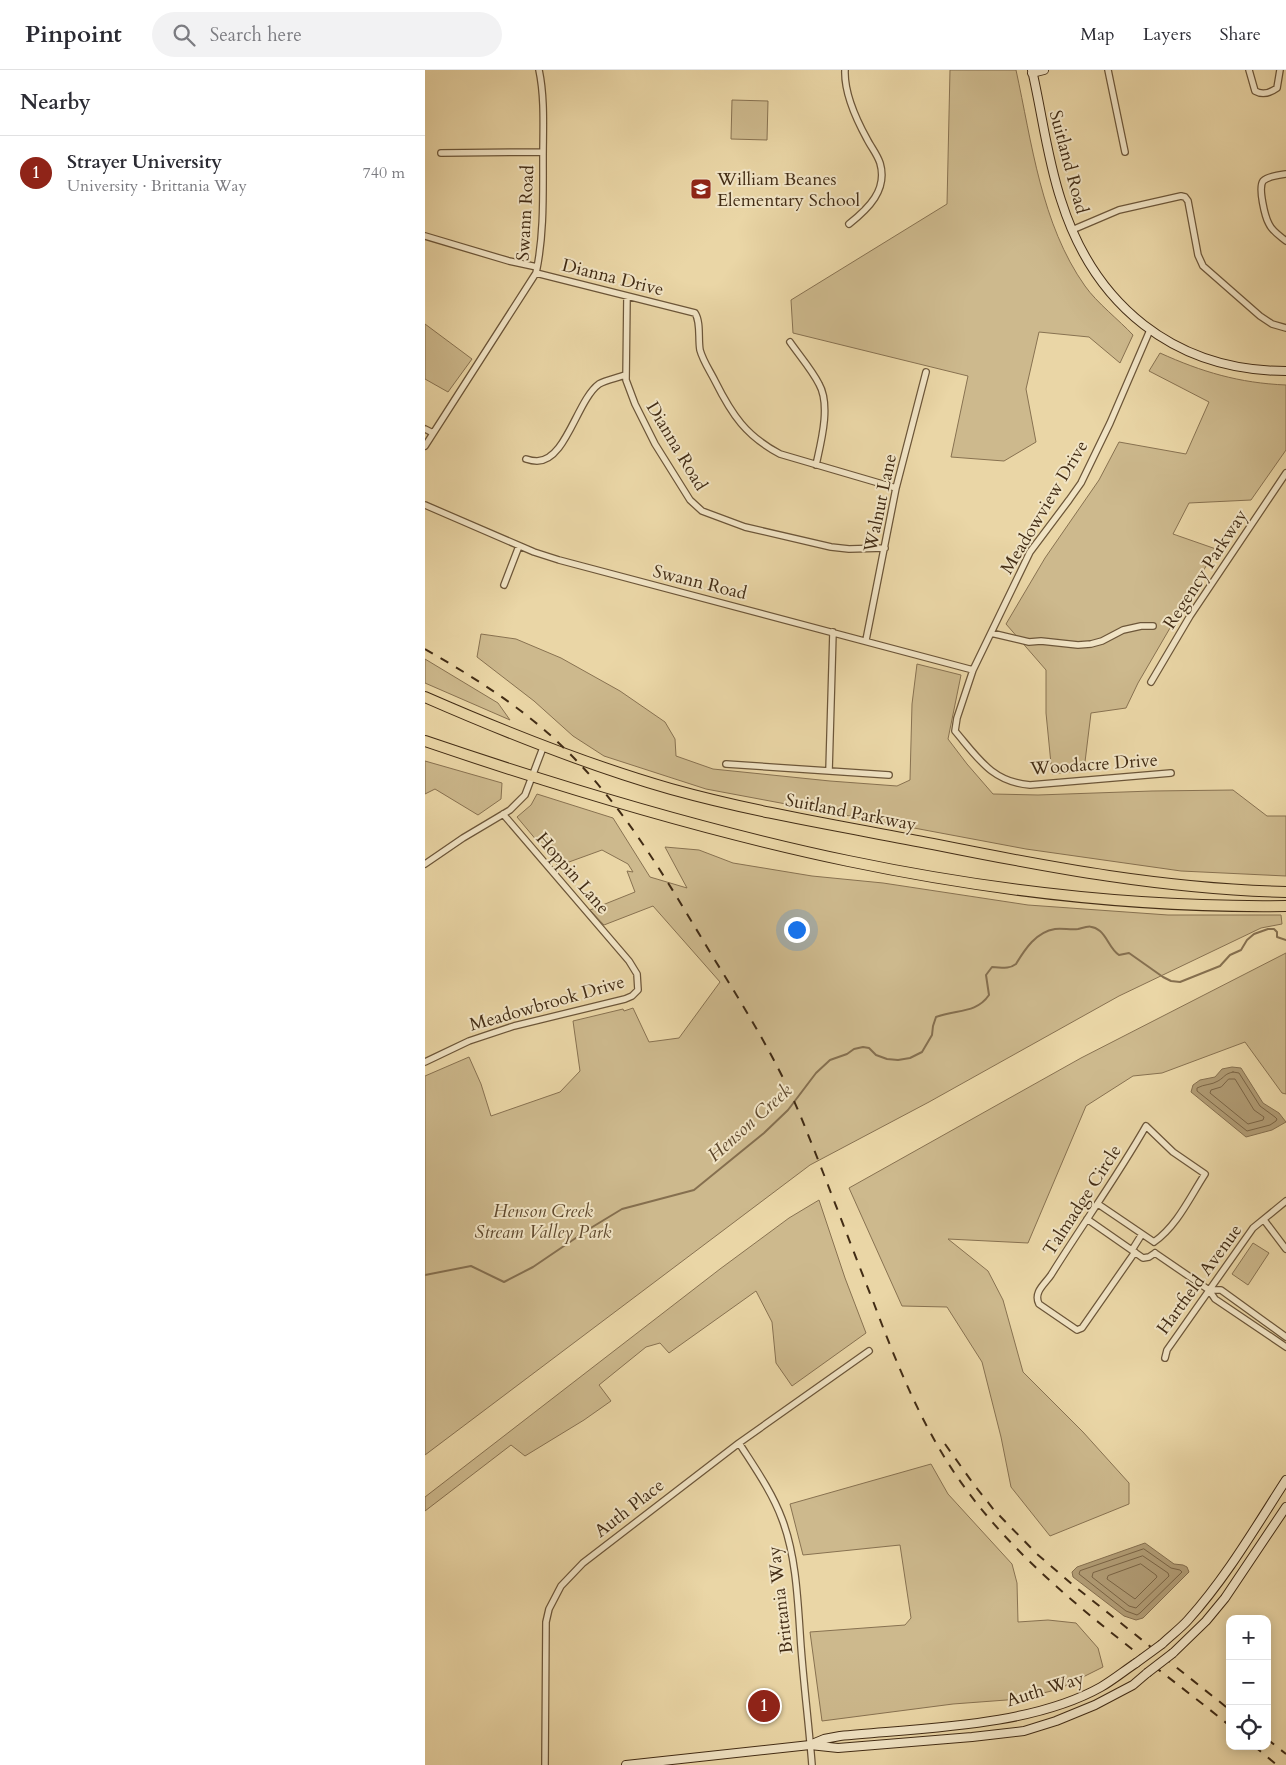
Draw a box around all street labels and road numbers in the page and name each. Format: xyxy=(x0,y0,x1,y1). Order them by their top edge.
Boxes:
street label: Suitland Road xyxy=(1043,108,1094,217)
street label: Swann Road xyxy=(511,164,541,262)
street label: Dianna Drive xyxy=(559,253,666,302)
street label: Dianna Road xyxy=(640,397,713,496)
street label: Meadowview Drive xyxy=(995,436,1094,579)
street label: Walnut Lane xyxy=(858,452,903,556)
street label: Regency Parkway xyxy=(1157,504,1254,634)
street label: Swann Road xyxy=(650,559,750,606)
street label: Woodacre Drive xyxy=(1028,748,1159,782)
street label: Suitland Parkway xyxy=(783,788,919,838)
street label: Hoppin Lane xyxy=(530,827,615,920)
street label: Meadowbrook Drive xyxy=(467,969,628,1038)
street label: Talmadge Circle xyxy=(1037,1140,1128,1261)
street label: Hartfield Avenue xyxy=(1151,1219,1248,1340)
street label: Auth Place xyxy=(589,1473,669,1544)
street label: Brittania Way xyxy=(761,1544,799,1655)
street label: Auth Way xyxy=(1003,1666,1088,1713)

